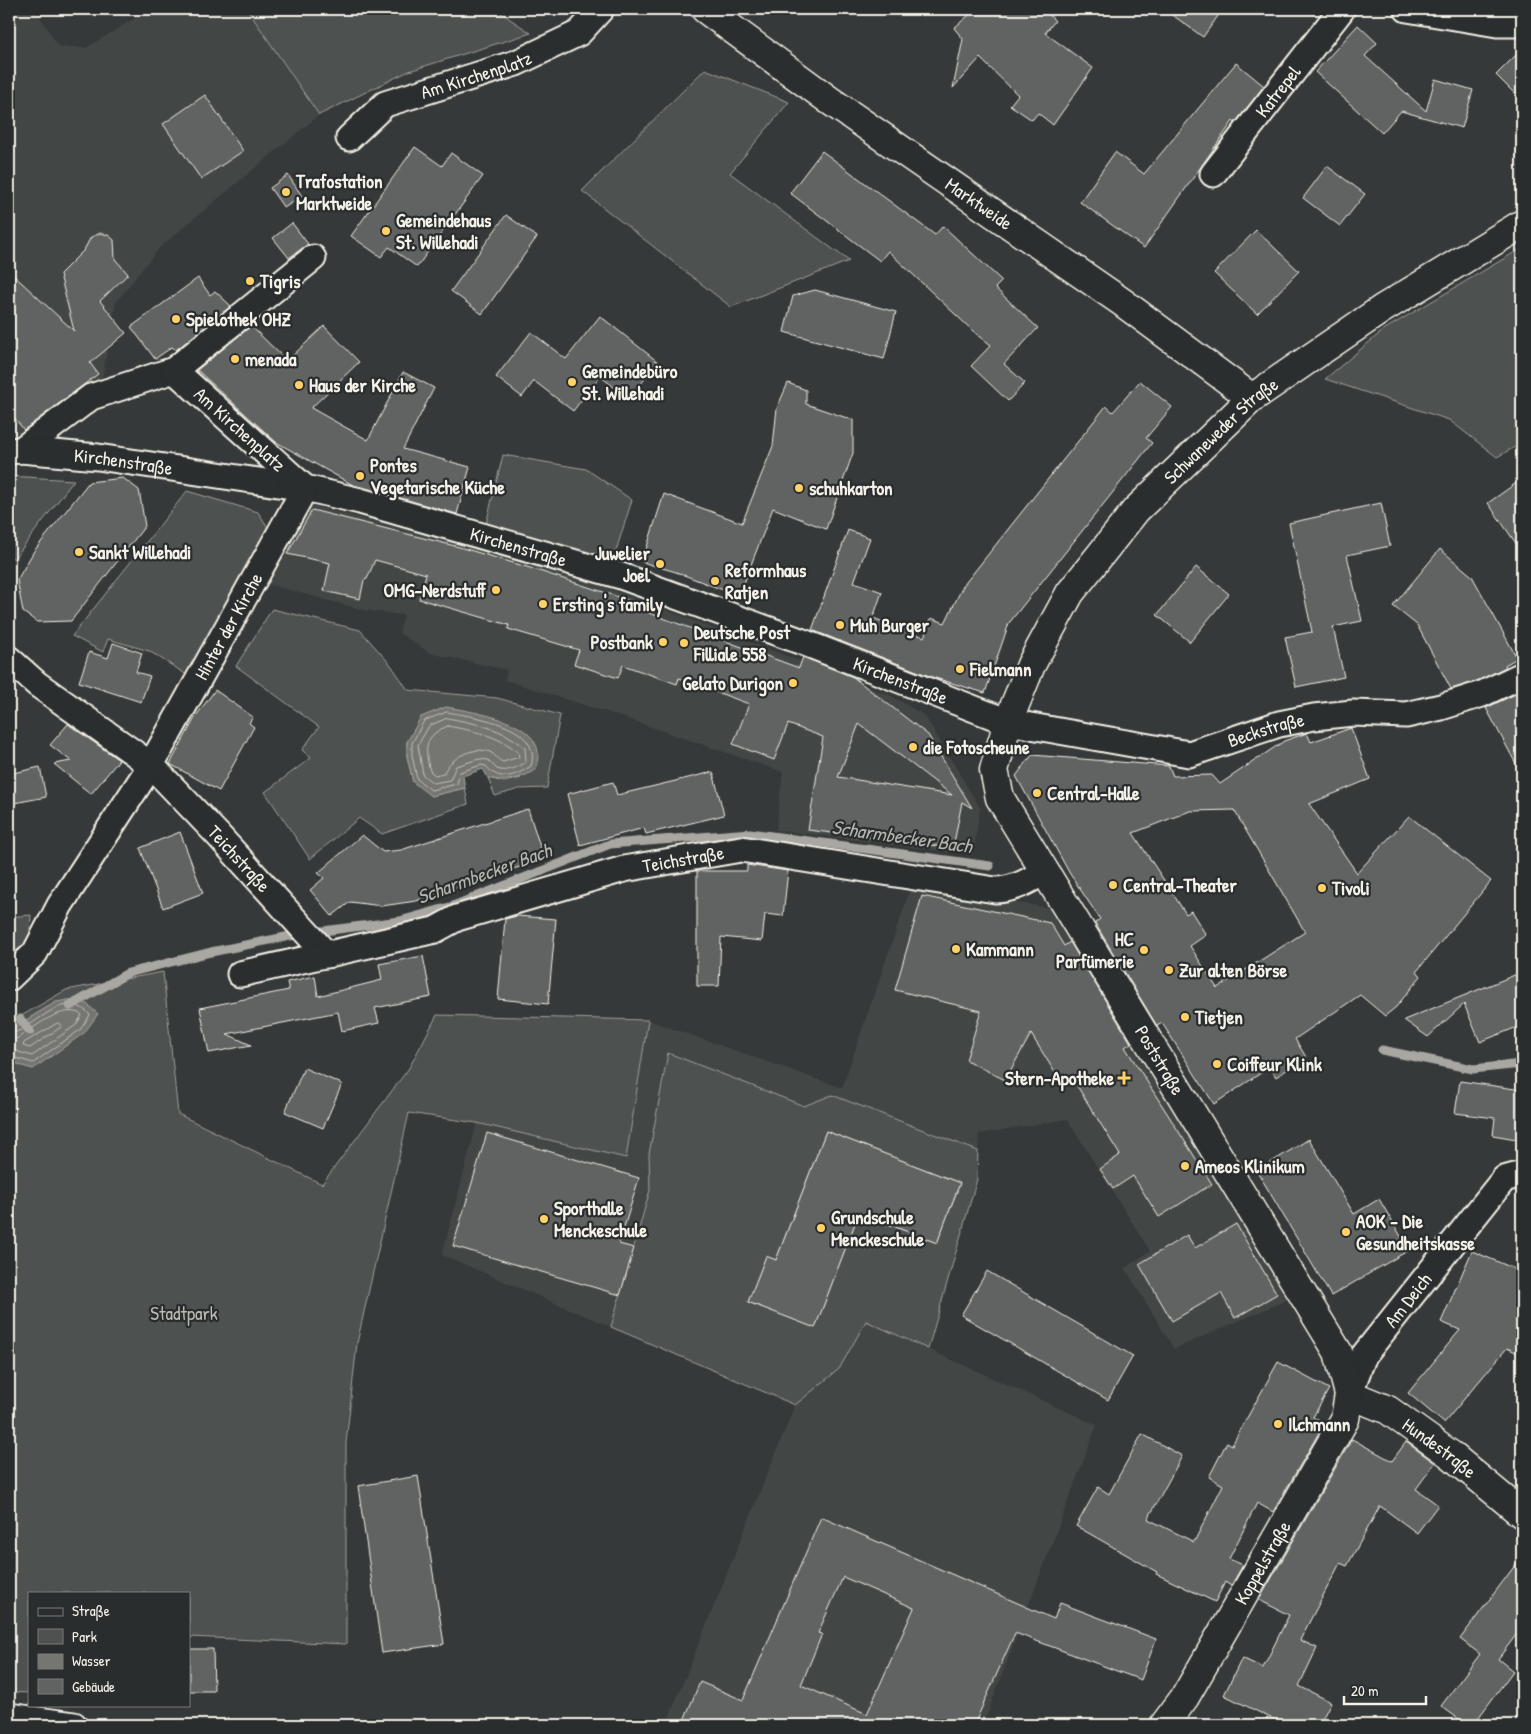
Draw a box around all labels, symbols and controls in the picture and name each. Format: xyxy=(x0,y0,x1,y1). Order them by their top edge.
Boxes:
street label: Am Kirchenplatz xyxy=(417,45,536,105)
street label: Katrepel xyxy=(1249,59,1307,123)
place label: Trafostation Marktweide xyxy=(295,168,383,216)
street label: Marktweide xyxy=(940,171,1018,236)
marker: Trafostation Marktweide xyxy=(280,186,292,198)
place label: Gemeindehaus St. Willehadi xyxy=(396,207,492,255)
marker: Gemeindehaus St. Willehadi xyxy=(380,225,392,237)
place label: Tigris xyxy=(259,268,301,295)
marker: Tigris xyxy=(244,275,256,287)
place label: Spielothek OHZ xyxy=(186,306,291,333)
marker: Spielothek OHZ xyxy=(170,313,182,325)
place label: menada xyxy=(245,346,297,372)
marker: menada xyxy=(229,353,241,365)
place label: Gemeindebüro St. Willehadi xyxy=(582,358,678,406)
street label: Schwaneweder Straße xyxy=(1158,371,1284,490)
place label: Haus der Kirche xyxy=(309,372,416,398)
marker: Gemeindebüro St. Willehadi xyxy=(566,376,578,388)
marker: Haus der Kirche xyxy=(293,379,305,391)
street label: Am Kirchenplatz xyxy=(189,381,291,477)
street label: Kirchenstraße xyxy=(73,442,175,481)
place label: Pontes Vegetarische Küche xyxy=(370,452,505,501)
marker: Pontes Vegetarische Küche xyxy=(354,470,366,482)
place label: schuhkarton xyxy=(809,475,893,501)
marker: schuhkarton xyxy=(793,482,805,494)
street label: Kirchenstraße xyxy=(467,520,570,573)
place label: Sankt Willehadi xyxy=(89,539,191,565)
place label: Juwelier Joel xyxy=(595,540,651,588)
marker: Sankt Willehadi xyxy=(73,546,85,558)
place label: Reformhaus Ratjen xyxy=(725,557,807,605)
marker: Juwelier Joel xyxy=(654,558,666,570)
street label: Hinter der Kirche xyxy=(188,568,269,684)
marker: Reformhaus Ratjen xyxy=(709,575,721,587)
place label: OMG-Nerdstuff xyxy=(384,577,487,603)
marker: OMG-Nerdstuff xyxy=(490,584,502,596)
place label: Ersting's family xyxy=(553,591,663,618)
marker: Ersting's family xyxy=(537,598,549,610)
place label: Muh Burger xyxy=(850,612,930,639)
place label: Deutsche Post Filliale 558 xyxy=(693,619,791,667)
marker: Muh Burger xyxy=(834,619,846,631)
place label: Postbank xyxy=(591,629,653,655)
marker: Postbank xyxy=(657,636,669,648)
marker: Deutsche Post Filliale 558 xyxy=(678,637,690,649)
street label: Kirchenstraße xyxy=(849,650,952,710)
place label: Fielmann xyxy=(969,656,1032,682)
marker: Fielmann xyxy=(954,663,966,675)
place label: Gelato Durigon xyxy=(682,670,783,697)
marker: Gelato Durigon xyxy=(787,677,799,689)
street label: Beckstraße xyxy=(1224,706,1307,753)
place label: die Fotoscheune xyxy=(923,734,1030,760)
marker: die Fotoscheune xyxy=(907,741,919,753)
place label: Central-Halle xyxy=(1047,780,1140,806)
marker: Central-Halle xyxy=(1031,787,1043,799)
water label: Scharmbecker Bach xyxy=(830,813,975,859)
street label: Teichstraße xyxy=(202,819,277,898)
water label: Scharmbecker Bach xyxy=(413,836,556,910)
street label: Teichstraße xyxy=(640,839,726,879)
place label: Central-Theater xyxy=(1123,872,1238,898)
place label: Tivoli xyxy=(1331,875,1370,901)
marker: Central-Theater xyxy=(1107,879,1119,891)
marker: Tivoli xyxy=(1316,882,1328,894)
place label: HC Parfümerie xyxy=(1056,926,1134,974)
place label: Kammann xyxy=(966,936,1034,962)
marker: Kammann xyxy=(950,943,962,955)
marker: HC Parfümerie xyxy=(1138,944,1150,956)
place label: Zur alten Börse xyxy=(1179,957,1287,983)
marker: Zur alten Börse xyxy=(1163,964,1175,976)
place label: Tietjen xyxy=(1194,1004,1243,1030)
marker: Tietjen xyxy=(1179,1011,1191,1023)
street label: Poststraße xyxy=(1129,1020,1191,1100)
place label: Coiffeur Klink xyxy=(1227,1051,1322,1077)
marker: Coiffeur Klink xyxy=(1211,1058,1223,1070)
place label: Stern-Apotheke xyxy=(1005,1065,1114,1092)
marker: Stern-Apotheke xyxy=(1118,1072,1130,1084)
place label: Ameos Klinikum xyxy=(1195,1153,1305,1179)
marker: Ameos Klinikum xyxy=(1179,1160,1191,1172)
place label: Sporthalle Menckeschule xyxy=(554,1195,648,1243)
place label: Grundschule Menckeschule xyxy=(831,1204,925,1252)
place label: AOK - Die Gesundheitskasse xyxy=(1356,1208,1475,1256)
marker: Sporthalle Menckeschule xyxy=(538,1213,550,1225)
marker: Grundschule Menckeschule xyxy=(815,1222,827,1234)
marker: AOK - Die Gesundheitskasse xyxy=(1340,1226,1352,1238)
street label: Am Deich xyxy=(1378,1267,1437,1333)
park label: Stadtpark xyxy=(150,1300,218,1326)
place label: Ilchmann xyxy=(1288,1411,1351,1437)
street label: Hundestraße xyxy=(1397,1411,1482,1484)
marker: Ilchmann xyxy=(1272,1418,1284,1430)
street label: Koppelstraße xyxy=(1228,1516,1297,1609)
legend xyxy=(28,1592,190,1706)
text: Straße xyxy=(72,1600,110,1621)
text: Park xyxy=(72,1626,97,1647)
text: Wasser xyxy=(72,1650,111,1671)
scale bar xyxy=(1344,1674,1426,1706)
text: Gebäude xyxy=(72,1676,115,1697)
text: 20 m xyxy=(1351,1680,1378,1701)

